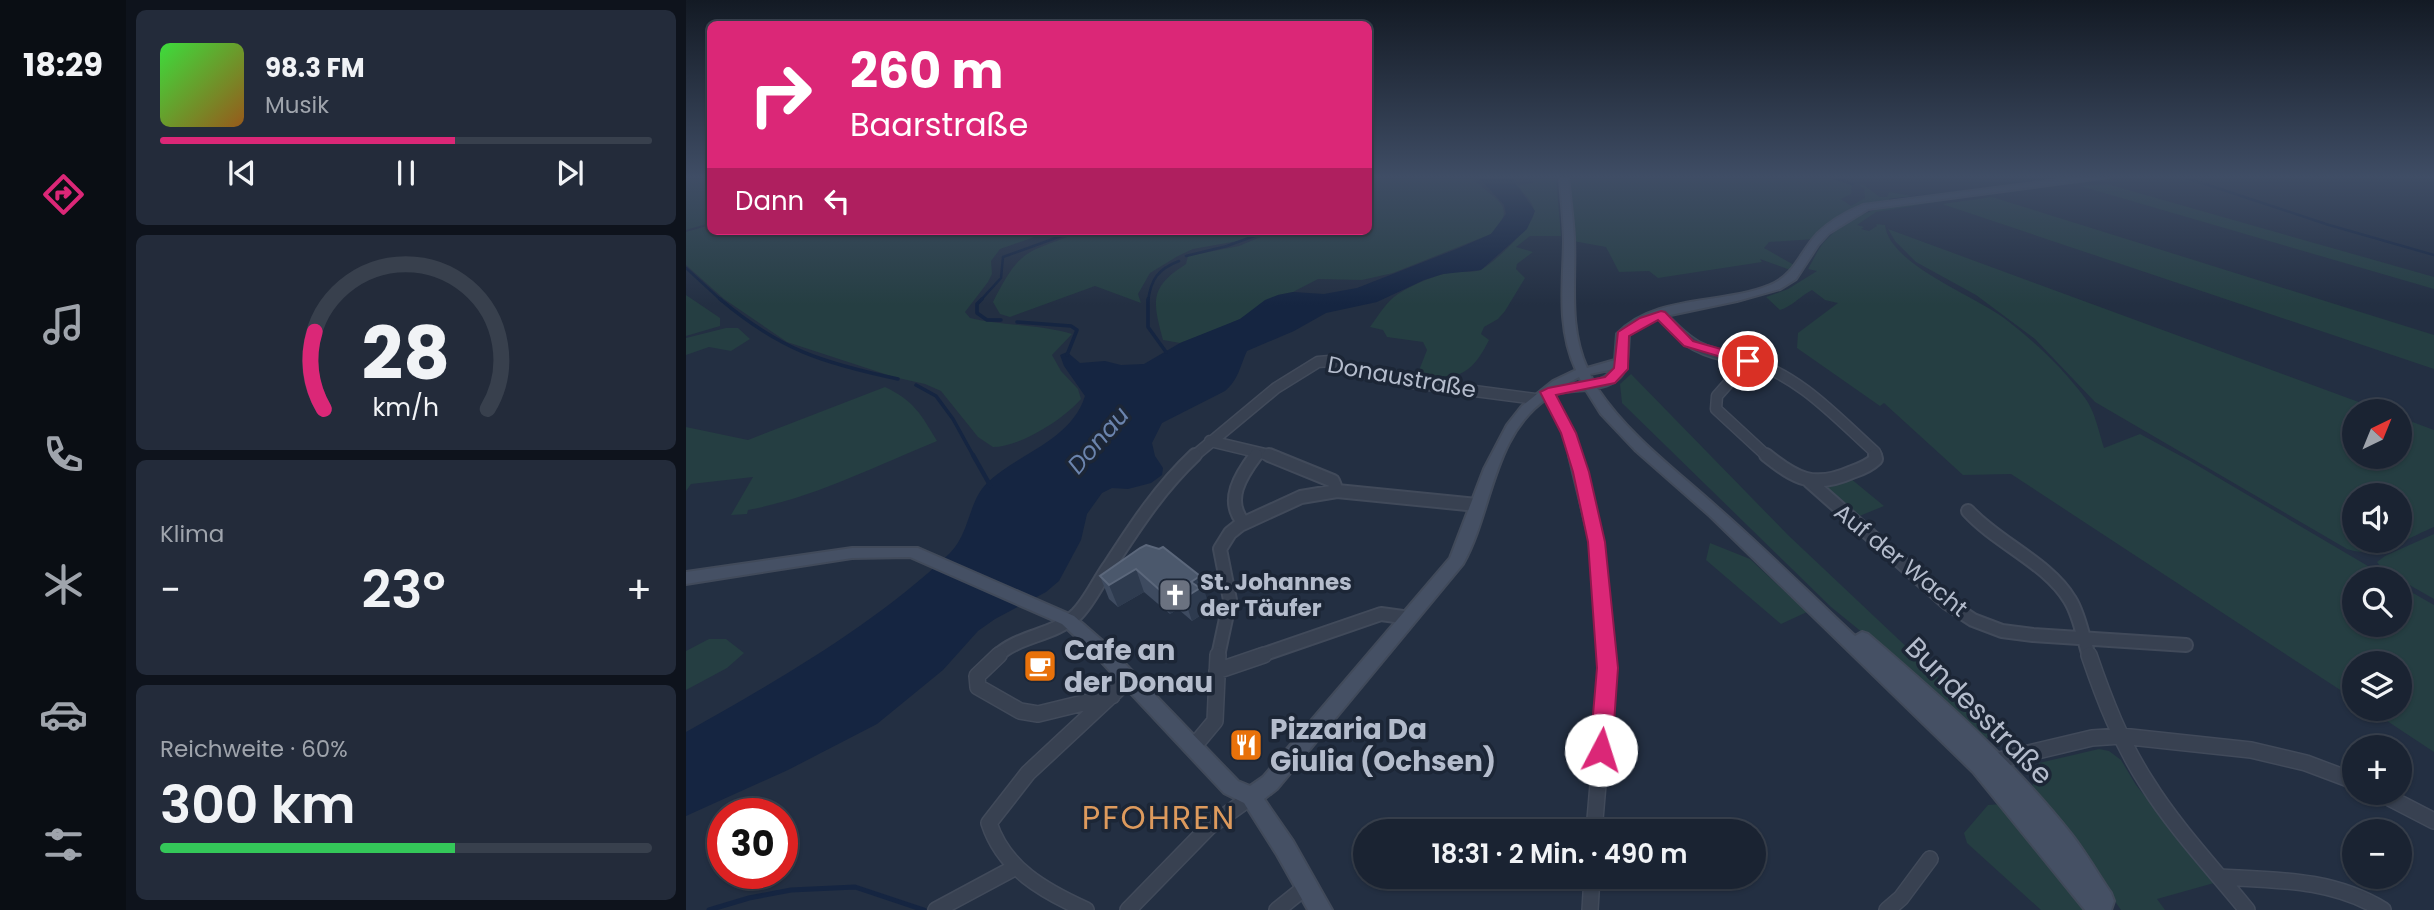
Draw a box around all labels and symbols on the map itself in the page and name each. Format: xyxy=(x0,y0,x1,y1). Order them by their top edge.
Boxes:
pin xyxy=(1718,331,1778,391)
street label: Donaustraße xyxy=(1325,348,1479,406)
water label: Donau xyxy=(1060,399,1136,481)
north arrow xyxy=(2342,399,2412,469)
street label: Auf der Wacht xyxy=(1827,496,1975,624)
place label: St. Johannes der Täufer xyxy=(1200,566,1352,624)
church icon: St. Johannes der Täufer xyxy=(1156,576,1194,614)
street label: Bundesstraße xyxy=(1896,628,2062,794)
place label: Cafe an der Donau xyxy=(1064,631,1213,702)
cafe icon: Cafe an der Donau xyxy=(1021,647,1059,685)
place label: Pizzaria Da Giulia (Ochsen) xyxy=(1270,710,1496,781)
position arrow xyxy=(1564,713,1638,787)
restaurant icon: Pizzaria Da Giulia (Ochsen) xyxy=(1227,726,1265,764)
district label: PFOHREN xyxy=(1082,795,1236,840)
speed limit sign: 30 xyxy=(707,798,798,889)

